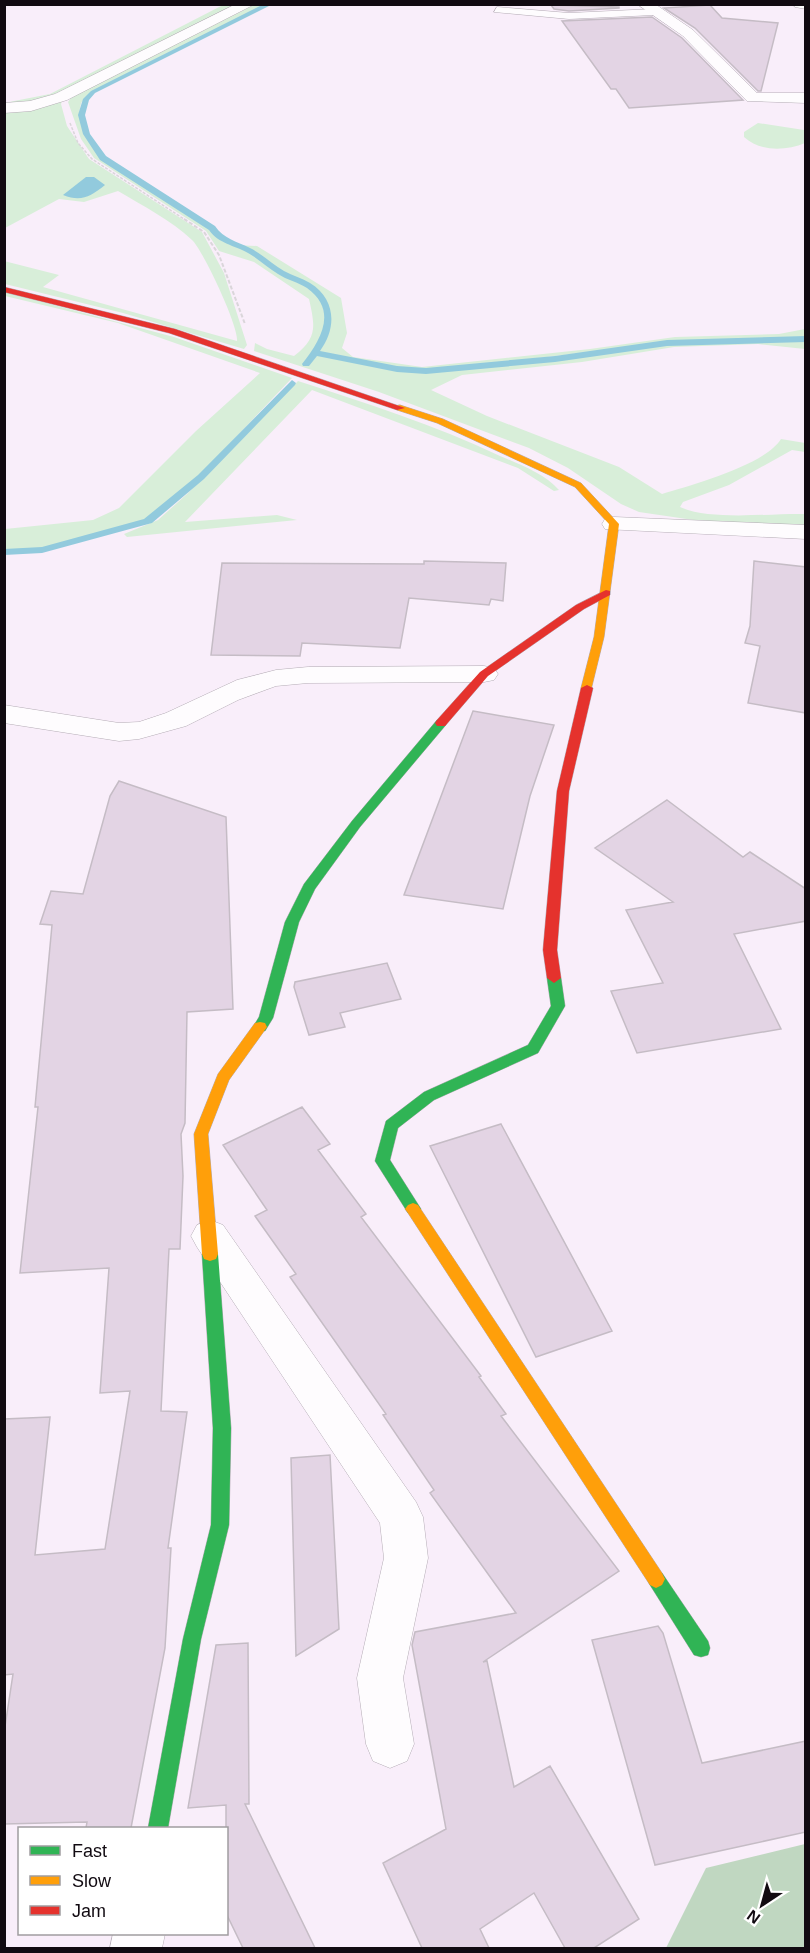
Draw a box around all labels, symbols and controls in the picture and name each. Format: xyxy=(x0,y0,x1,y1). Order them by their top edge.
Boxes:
legend xyxy=(18,1827,228,1935)
text: Fast xyxy=(72,1841,107,1861)
text: Slow xyxy=(72,1871,112,1891)
north arrow xyxy=(732,1875,792,1935)
text: Jam xyxy=(72,1901,106,1921)
text: N xyxy=(744,1906,763,1927)

